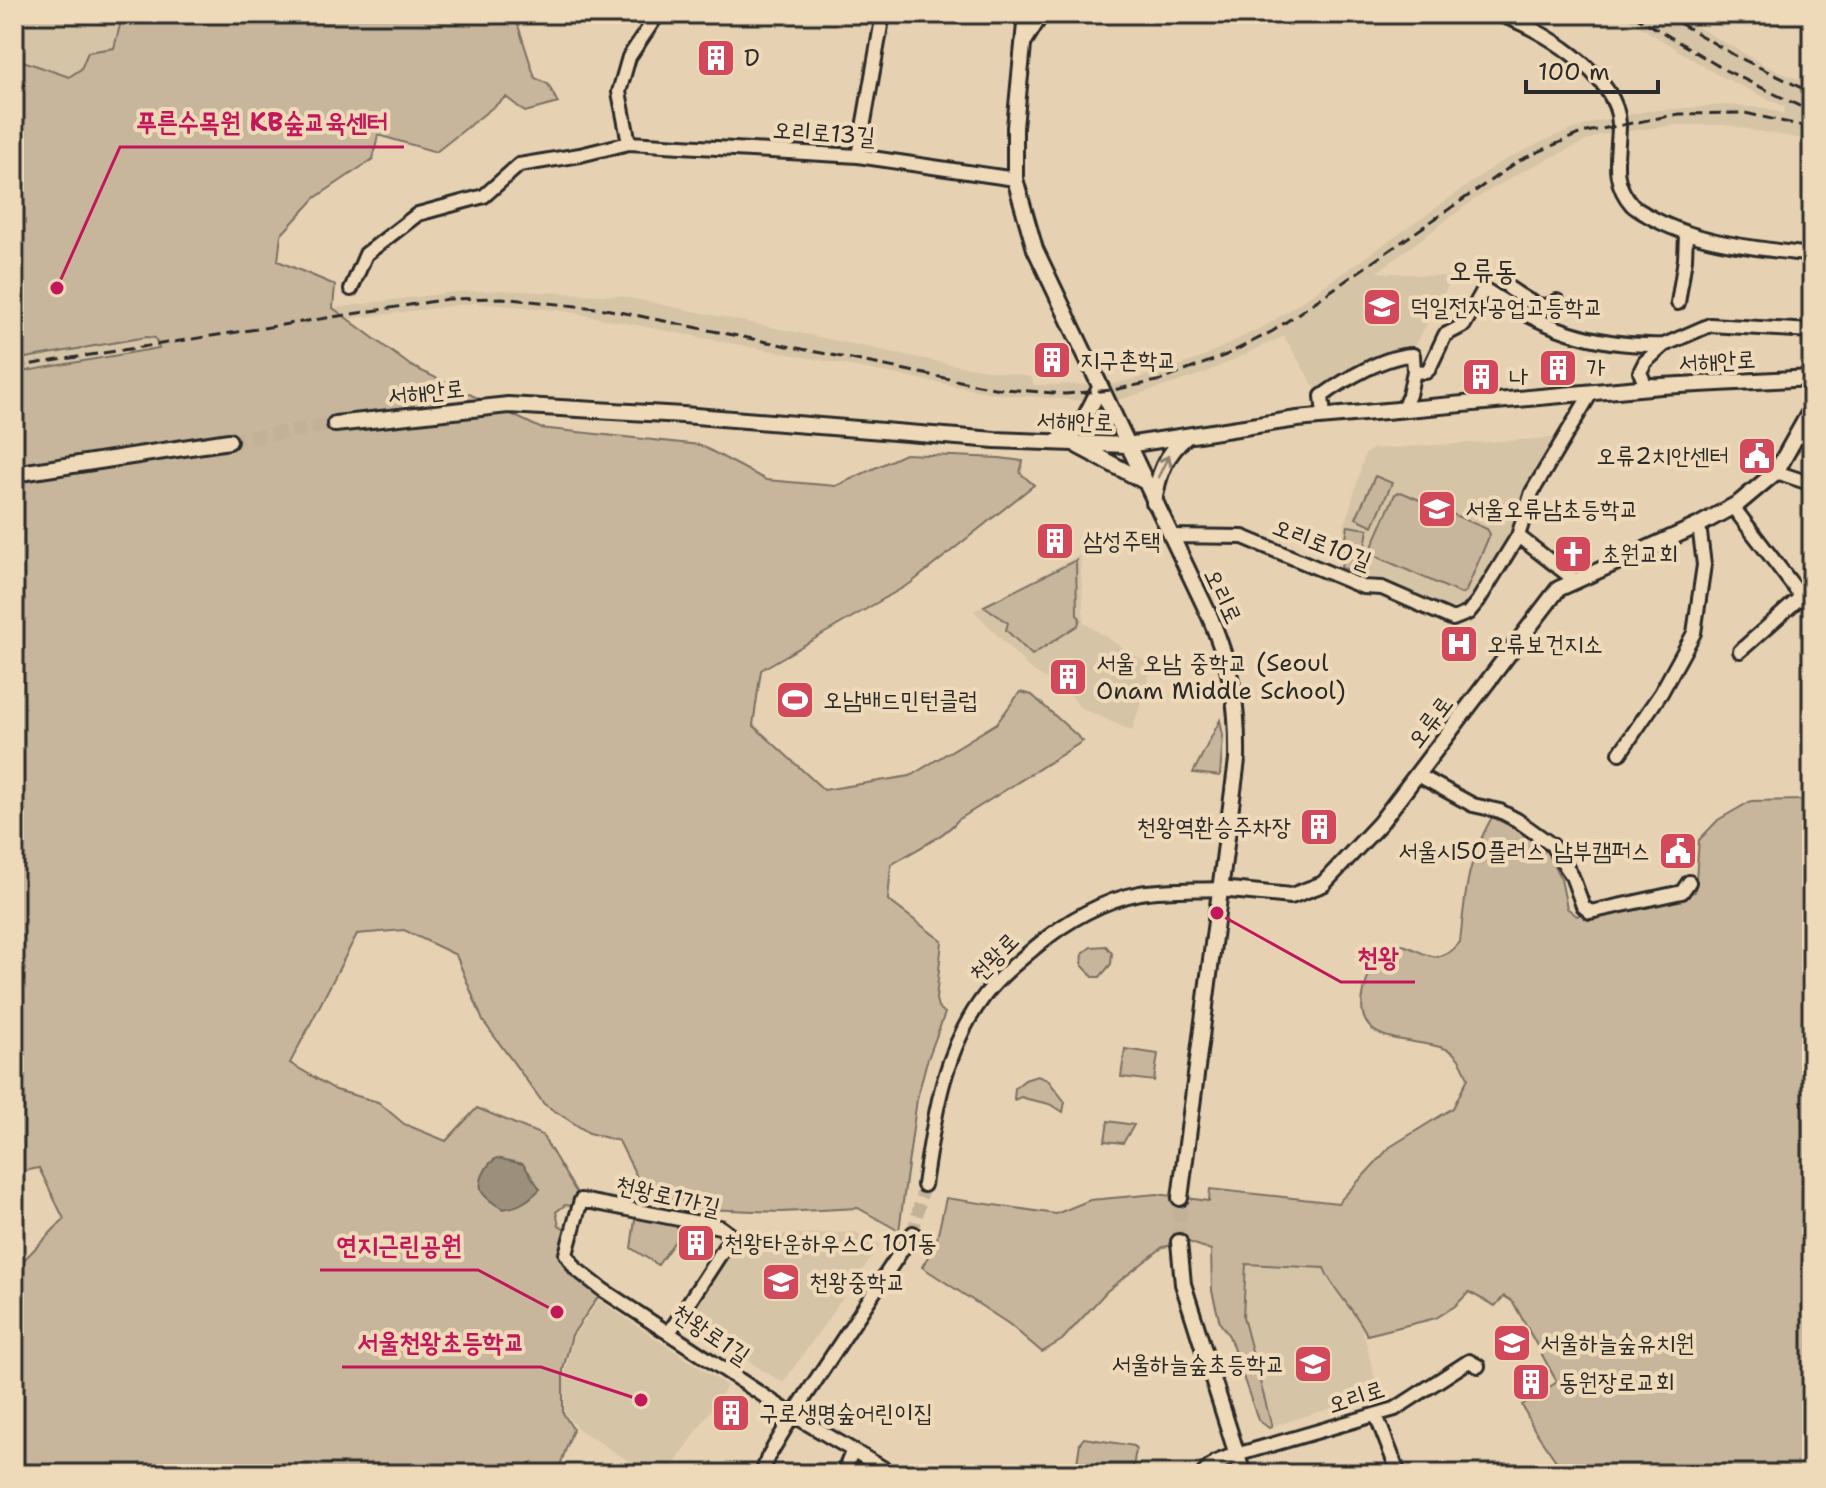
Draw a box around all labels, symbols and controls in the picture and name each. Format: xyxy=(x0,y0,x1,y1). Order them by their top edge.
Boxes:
building icon: D xyxy=(695,37,737,79)
place label: D xyxy=(744,42,760,74)
scale bar xyxy=(1526,44,1658,94)
text: 100 m xyxy=(1538,56,1610,88)
callout: 푸른수목원 KB숲교육센터 xyxy=(120,97,404,147)
text: 푸른수목원 KB숲교육센터 xyxy=(136,104,388,139)
street label: 오리로13길 xyxy=(772,113,876,153)
district label: 오류동 xyxy=(1449,251,1517,289)
school or university icon: 덕일전자공업고등학교 xyxy=(1361,286,1403,328)
place label: 덕일전자공업고등학교 xyxy=(1410,291,1603,323)
building icon: 지구촌학교 xyxy=(1031,339,1073,381)
street label: 서해안로 xyxy=(1678,343,1756,379)
place label: 지구촌학교 xyxy=(1080,344,1177,376)
building icon: 가 xyxy=(1537,347,1579,389)
place label: 가 xyxy=(1586,352,1605,384)
building icon: 나 xyxy=(1460,356,1502,398)
place label: 나 xyxy=(1509,361,1528,393)
street label: 서해안로 xyxy=(386,372,466,412)
street label: 서해안로 xyxy=(1036,404,1114,438)
public building icon: 오류2치안센터 xyxy=(1736,435,1778,477)
place label: 오류2치안센터 xyxy=(1596,440,1729,472)
one-way arrow xyxy=(1157,454,1172,478)
school or university icon: 서울오류남초등학교 xyxy=(1416,488,1458,530)
place label: 서울오류남초등학교 xyxy=(1465,493,1639,525)
street label: 오리로10길 xyxy=(1268,511,1376,577)
building icon: 삼성주택 xyxy=(1034,520,1076,562)
place label: 삼성주택 xyxy=(1083,525,1160,557)
church icon: 초원교회 xyxy=(1552,533,1594,575)
place label: 초원교회 xyxy=(1601,538,1678,570)
street label: 오리로 xyxy=(1196,563,1250,629)
hospital icon: 오류보건지소 xyxy=(1438,623,1480,665)
place label: 오류보건지소 xyxy=(1487,628,1603,660)
place label: 서울 오남 중학교 (Seoul Onam Middle School) xyxy=(1096,647,1345,707)
building icon: 서울 오남 중학교 (Seoul Onam Middle School) xyxy=(1047,656,1089,698)
sports icon: 오남배드민턴클럽 xyxy=(774,679,816,721)
place label: 오남배드민턴클럽 xyxy=(823,684,978,716)
street label: 오류로 xyxy=(1400,689,1460,755)
building icon: 천왕역환승주차장 xyxy=(1298,806,1340,848)
place label: 천왕역환승주차장 xyxy=(1137,811,1291,843)
public building icon: 서울시50플러스 남부캠퍼스 xyxy=(1657,830,1699,872)
place label: 서울시50플러스 남부캠퍼스 xyxy=(1398,835,1650,867)
street label: 천왕로 xyxy=(962,925,1026,989)
callout: 천왕 xyxy=(1341,932,1415,982)
text: 천왕 xyxy=(1357,939,1399,974)
street label: 천왕로1가길 xyxy=(612,1168,724,1224)
callout: 연지근린공원 xyxy=(320,1220,478,1270)
building icon: 천왕타운하우스C 101동 xyxy=(675,1222,717,1264)
text: 연지근린공원 xyxy=(336,1227,462,1262)
place label: 천왕타운하우스C 101동 xyxy=(724,1227,937,1259)
school or university icon: 천왕중학교 xyxy=(760,1261,802,1303)
place label: 천왕중학교 xyxy=(809,1266,906,1298)
street label: 천왕로1길 xyxy=(666,1296,756,1372)
callout: 서울천왕초등학교 xyxy=(342,1317,541,1367)
school or university icon: 서울하늘숲유치원 xyxy=(1491,1322,1533,1364)
text: 서울천왕초등학교 xyxy=(357,1324,525,1359)
place label: 서울하늘숲유치원 xyxy=(1540,1327,1695,1359)
school or university icon: 서울하늘숲초등학교 xyxy=(1292,1343,1334,1385)
place label: 서울하늘숲초등학교 xyxy=(1111,1348,1285,1380)
building icon: 동원장로교회 xyxy=(1510,1361,1552,1403)
place label: 동원장로교회 xyxy=(1559,1366,1675,1398)
street label: 오리로 xyxy=(1324,1373,1388,1421)
building icon: 구로생명숲어린이집 xyxy=(710,1392,752,1434)
place label: 구로생명숲어린이집 xyxy=(759,1397,933,1429)

